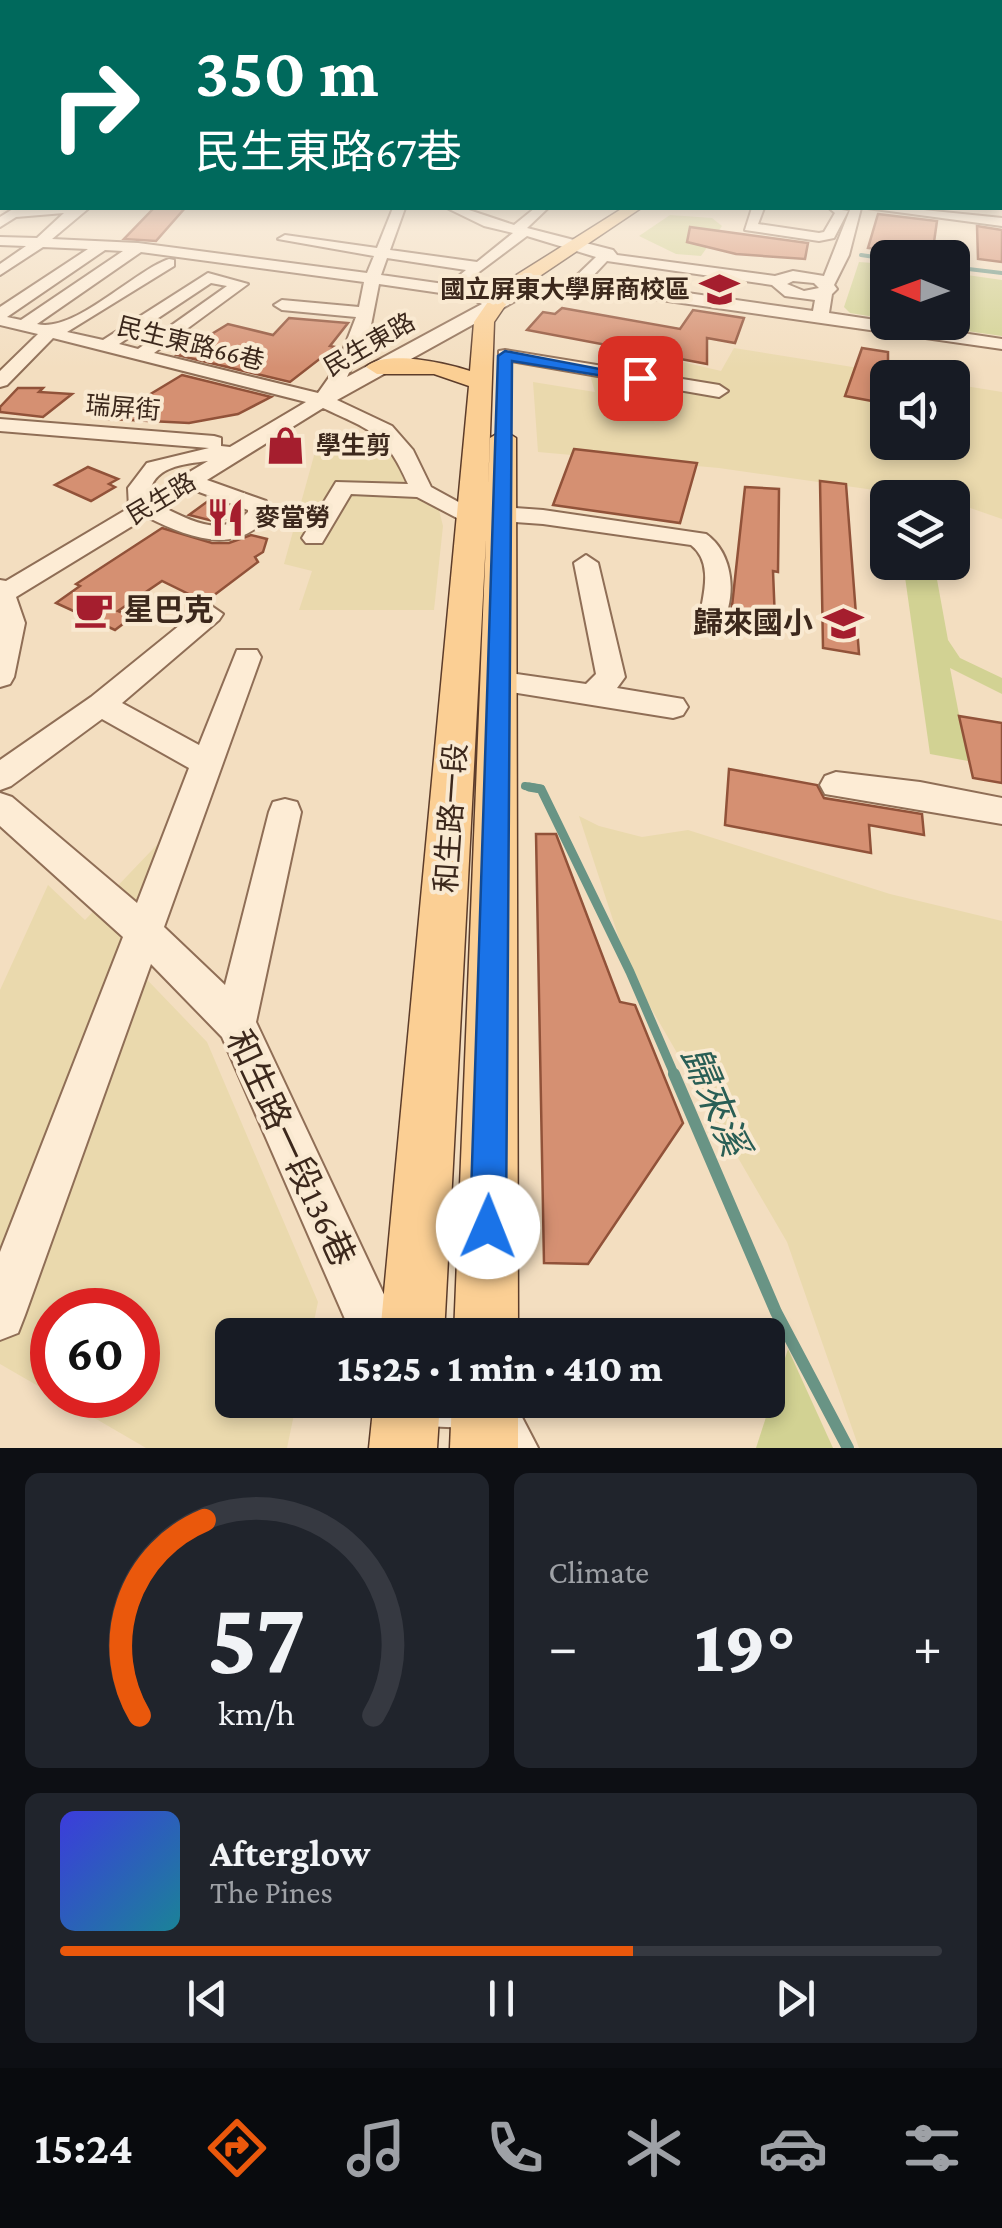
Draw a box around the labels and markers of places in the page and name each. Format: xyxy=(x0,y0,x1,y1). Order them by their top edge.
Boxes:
school or university icon: 國立屏東大學屏商校區 xyxy=(699,268,741,310)
place label: 國立屏東大學屏商校區 xyxy=(440,276,690,303)
pin xyxy=(598,336,683,421)
shop icon: 學生剪 xyxy=(265,424,307,466)
place label: 學生剪 xyxy=(316,432,391,459)
restaurant icon: 麥當勞 xyxy=(204,496,246,538)
place label: 麥當勞 xyxy=(255,504,330,531)
cafe icon: 星巴克 xyxy=(73,589,115,631)
place label: 星巴克 xyxy=(124,593,214,626)
school or university icon: 歸來國小 xyxy=(822,602,864,644)
place label: 歸來國小 xyxy=(693,606,813,639)

